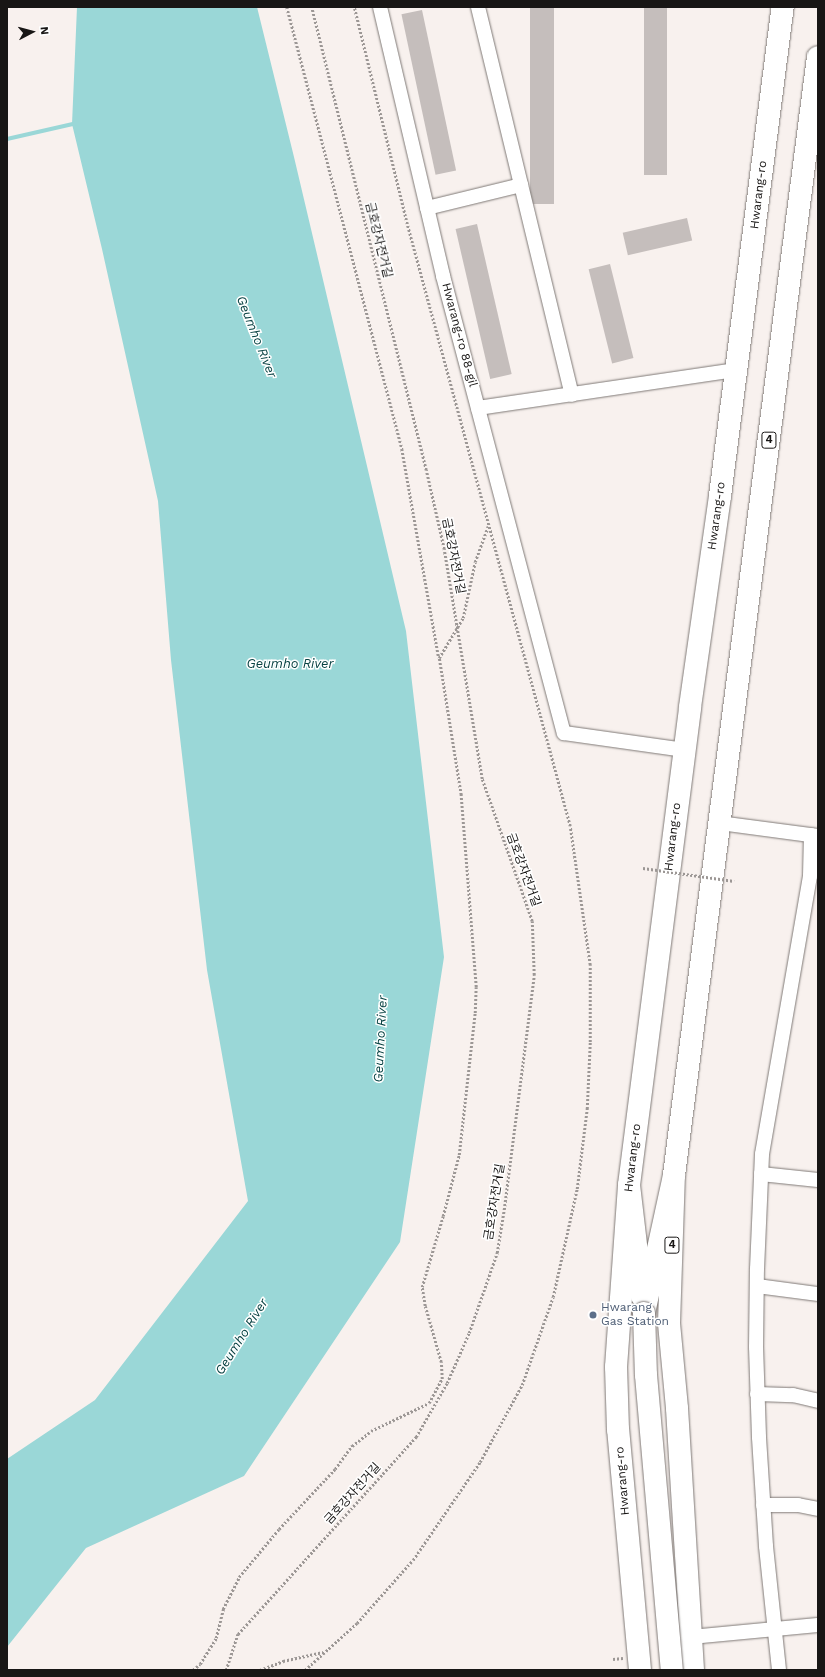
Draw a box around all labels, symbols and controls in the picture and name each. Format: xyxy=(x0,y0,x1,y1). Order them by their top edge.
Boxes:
north arrow xyxy=(12,12,52,52)
text: N xyxy=(38,26,51,35)
street label: Hwarang-ro xyxy=(748,160,770,230)
street label: 금호강자전거길 xyxy=(362,201,394,279)
street label: Hwarang-ro 88-gil xyxy=(438,281,480,389)
water label: Geumho River xyxy=(232,294,280,380)
road number: 4 xyxy=(761,431,777,449)
street label: Hwarang-ro xyxy=(705,481,729,551)
street label: 금호강자전거길 xyxy=(439,517,467,595)
water label: Geumho River xyxy=(246,656,334,672)
street label: Hwarang-ro xyxy=(662,802,684,872)
street label: 금호강자전거길 xyxy=(503,831,543,909)
water label: Geumho River xyxy=(371,995,391,1083)
street label: Hwarang-ro xyxy=(622,1123,644,1193)
street label: 금호강자전거길 xyxy=(482,1163,508,1241)
road number: 4 xyxy=(664,1236,680,1254)
water label: Geumho River xyxy=(212,1296,272,1378)
place label: Hwarang Gas Station xyxy=(601,1301,669,1329)
marker: Hwarang Gas Station xyxy=(588,1310,598,1320)
street label: Hwarang-ro xyxy=(613,1446,633,1516)
street label: 금호강자전거길 xyxy=(322,1460,384,1528)

